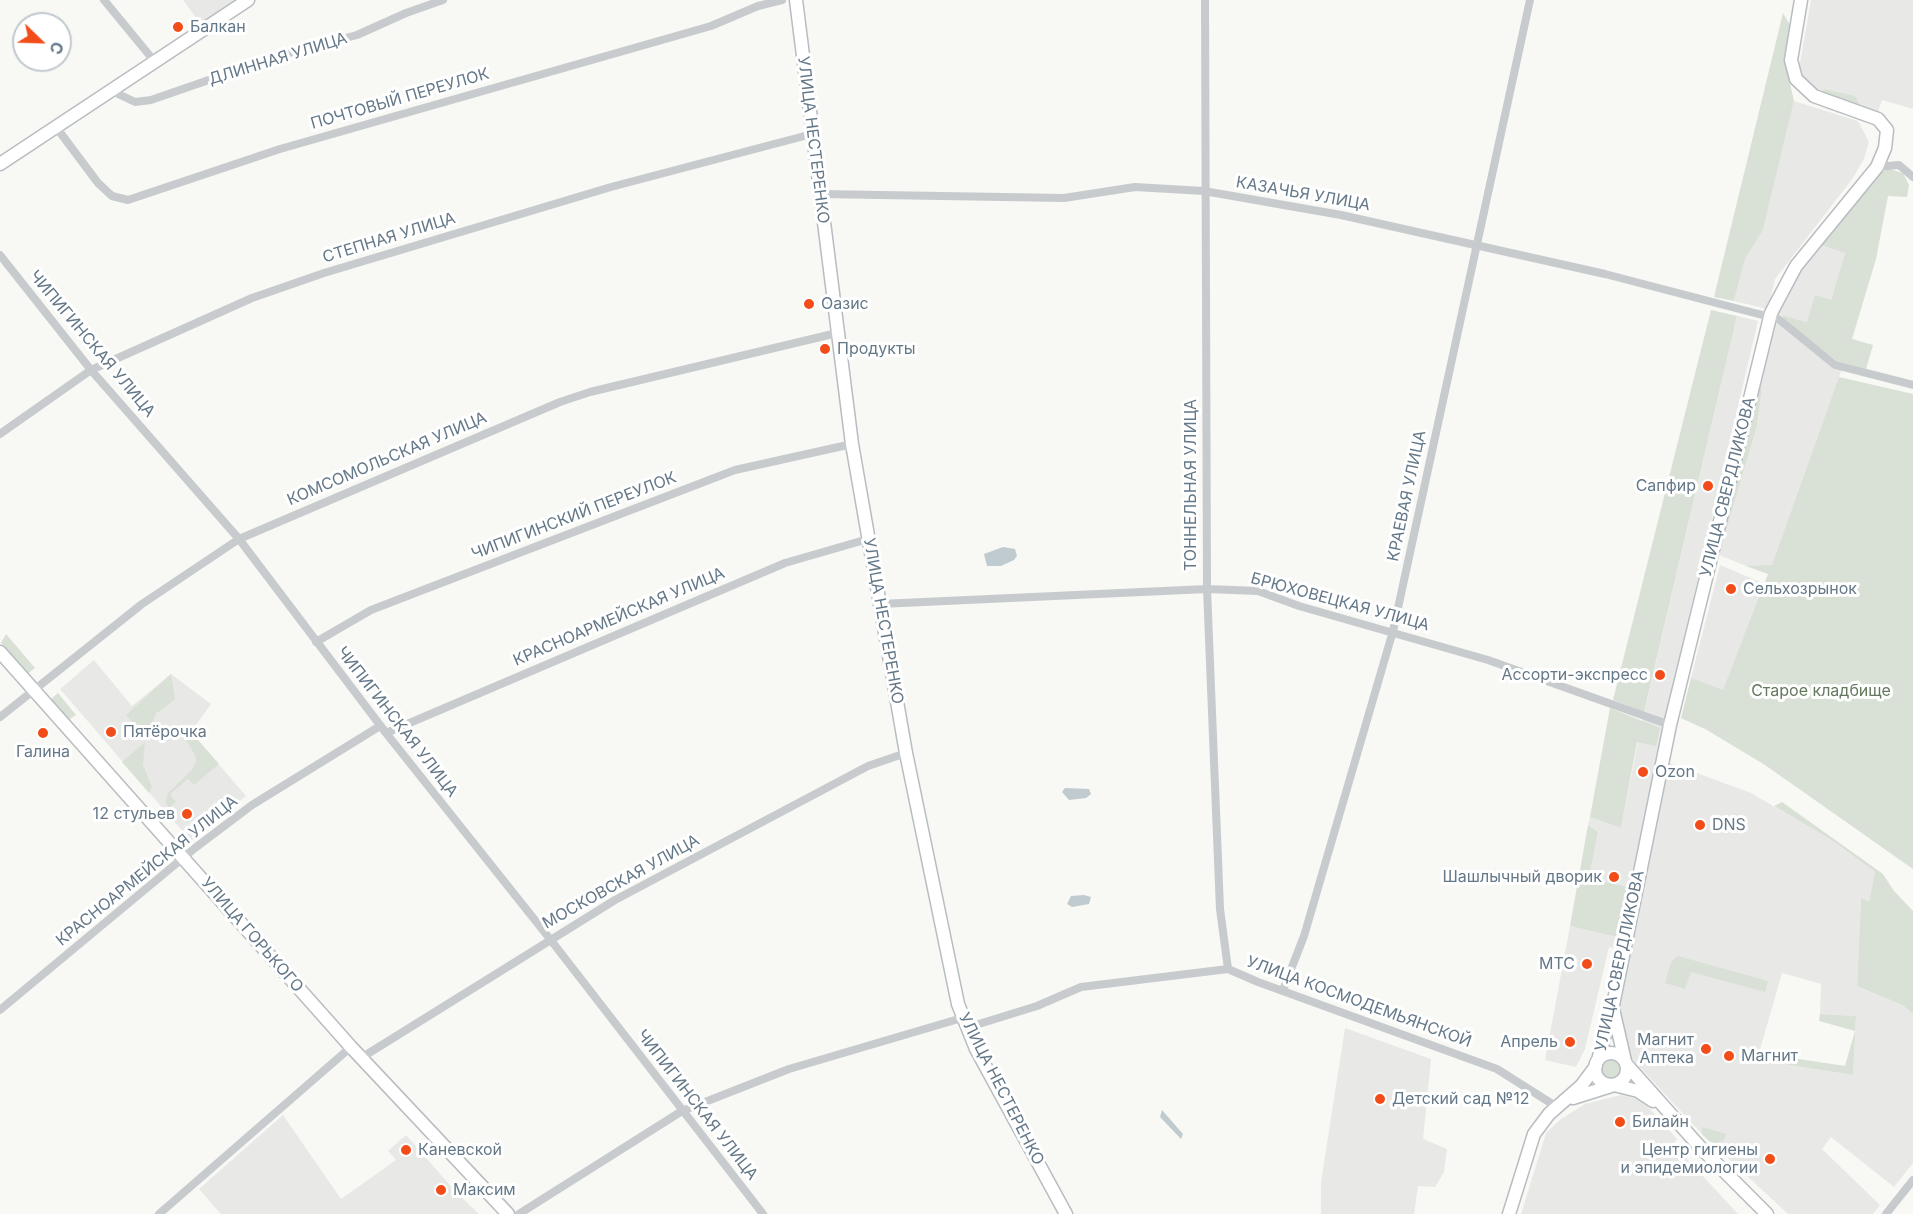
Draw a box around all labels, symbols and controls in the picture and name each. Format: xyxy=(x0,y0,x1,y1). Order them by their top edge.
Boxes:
north arrow xyxy=(12,12,72,72)
place label: Балкан xyxy=(190,17,246,37)
marker: Балкан xyxy=(171,20,185,34)
street label: ДЛИННАЯ УЛИЦА xyxy=(206,29,350,89)
text: С xyxy=(45,39,68,58)
street label: УЛИЦА НЕСТЕРЕНКО xyxy=(793,55,833,225)
street label: ПОЧТОВЫЙ ПЕРЕУЛОК xyxy=(308,64,492,134)
street label: КАЗАЧЬЯ УЛИЦА xyxy=(1234,173,1372,215)
street label: СТЕПНАЯ УЛИЦА xyxy=(320,209,458,267)
street label: ЧИПИГИНСКАЯ УЛИЦА xyxy=(25,267,159,421)
place label: Оазис xyxy=(821,294,869,314)
marker: Оазис xyxy=(802,297,816,311)
place label: Продукты xyxy=(837,339,915,359)
marker: Продукты xyxy=(818,342,832,356)
street label: УЛИЦА СВЕРДЛИКОВА xyxy=(1696,395,1760,579)
street label: ТОННЕЛЬНАЯ УЛИЦА xyxy=(1181,399,1201,571)
street label: КОМСОМОЛЬСКАЯ УЛИЦА xyxy=(284,408,490,510)
street label: КРАЕВАЯ УЛИЦА xyxy=(1384,429,1430,563)
street label: ЧИПИГИНСКИЙ ПЕРЕУЛОК xyxy=(469,468,679,564)
place label: Сапфир xyxy=(1636,476,1696,496)
marker: Сапфир xyxy=(1701,479,1715,493)
street label: УЛИЦА НЕСТЕРЕНКО xyxy=(859,536,907,706)
street label: КРАСНОАРМЕЙСКАЯ УЛИЦА xyxy=(510,564,728,670)
street label: БРЮХОВЕЦКАЯ УЛИЦА xyxy=(1249,569,1431,635)
place label: Сельхозрынок xyxy=(1743,579,1857,599)
marker: Сельхозрынок xyxy=(1724,582,1738,596)
street label: ЧИПИГИНСКАЯ УЛИЦА xyxy=(332,643,462,801)
place label: Ассорти-экспресс xyxy=(1501,665,1648,685)
marker: Ассорти-экспресс xyxy=(1653,668,1667,682)
park label: Старое кладбище xyxy=(1751,681,1891,701)
place label: Пятёрочка xyxy=(123,722,207,742)
marker: Пятёрочка xyxy=(104,725,118,739)
marker: Галина xyxy=(36,726,50,740)
place label: Галина xyxy=(16,742,70,762)
place label: Ozon xyxy=(1655,762,1695,782)
marker: Ozon xyxy=(1636,765,1650,779)
street label: КРАСНОАРМЕЙСКАЯ УЛИЦА xyxy=(52,792,242,950)
place label: 12 стульев xyxy=(93,804,175,824)
marker: 12 стульев xyxy=(180,807,194,821)
place label: DNS xyxy=(1712,815,1746,835)
marker: DNS xyxy=(1693,818,1707,832)
street label: МОСКОВСКАЯ УЛИЦА xyxy=(539,831,703,933)
place label: Шашлычный дворик xyxy=(1442,867,1602,887)
street label: УЛИЦА СВЕРДЛИКОВА xyxy=(1591,869,1649,1053)
marker: Шашлычный дворик xyxy=(1607,870,1621,884)
street label: УЛИЦА ГОРЬКОГО xyxy=(197,874,307,996)
street label: УЛИЦА КОСМОДЕМЬЯНСКОЙ xyxy=(1244,952,1474,1052)
place label: МТС xyxy=(1539,954,1575,974)
marker: МТС xyxy=(1580,957,1594,971)
street label: УЛИЦА НЕСТЕРЕНКО xyxy=(954,1010,1048,1168)
street label: ЧИПИГИНСКАЯ УЛИЦА xyxy=(632,1026,762,1184)
place label: Магнит Аптека xyxy=(1637,1030,1694,1068)
place label: Апрель xyxy=(1500,1032,1558,1052)
marker: Апрель xyxy=(1563,1035,1577,1049)
marker: Магнит Аптека xyxy=(1699,1042,1713,1056)
place label: Магнит xyxy=(1741,1046,1798,1066)
marker: Магнит xyxy=(1722,1049,1736,1063)
place label: Детский сад №12 xyxy=(1392,1089,1529,1109)
marker: Детский сад №12 xyxy=(1373,1092,1387,1106)
place label: Билайн xyxy=(1632,1112,1689,1132)
marker: Билайн xyxy=(1613,1115,1627,1129)
place label: Каневской xyxy=(418,1140,502,1160)
place label: Центр гигиены и эпидемиологии xyxy=(1620,1140,1758,1178)
marker: Каневской xyxy=(399,1143,413,1157)
marker: Центр гигиены и эпидемиологии xyxy=(1763,1152,1777,1166)
place label: Максим xyxy=(453,1180,516,1200)
marker: Максим xyxy=(434,1183,448,1197)

